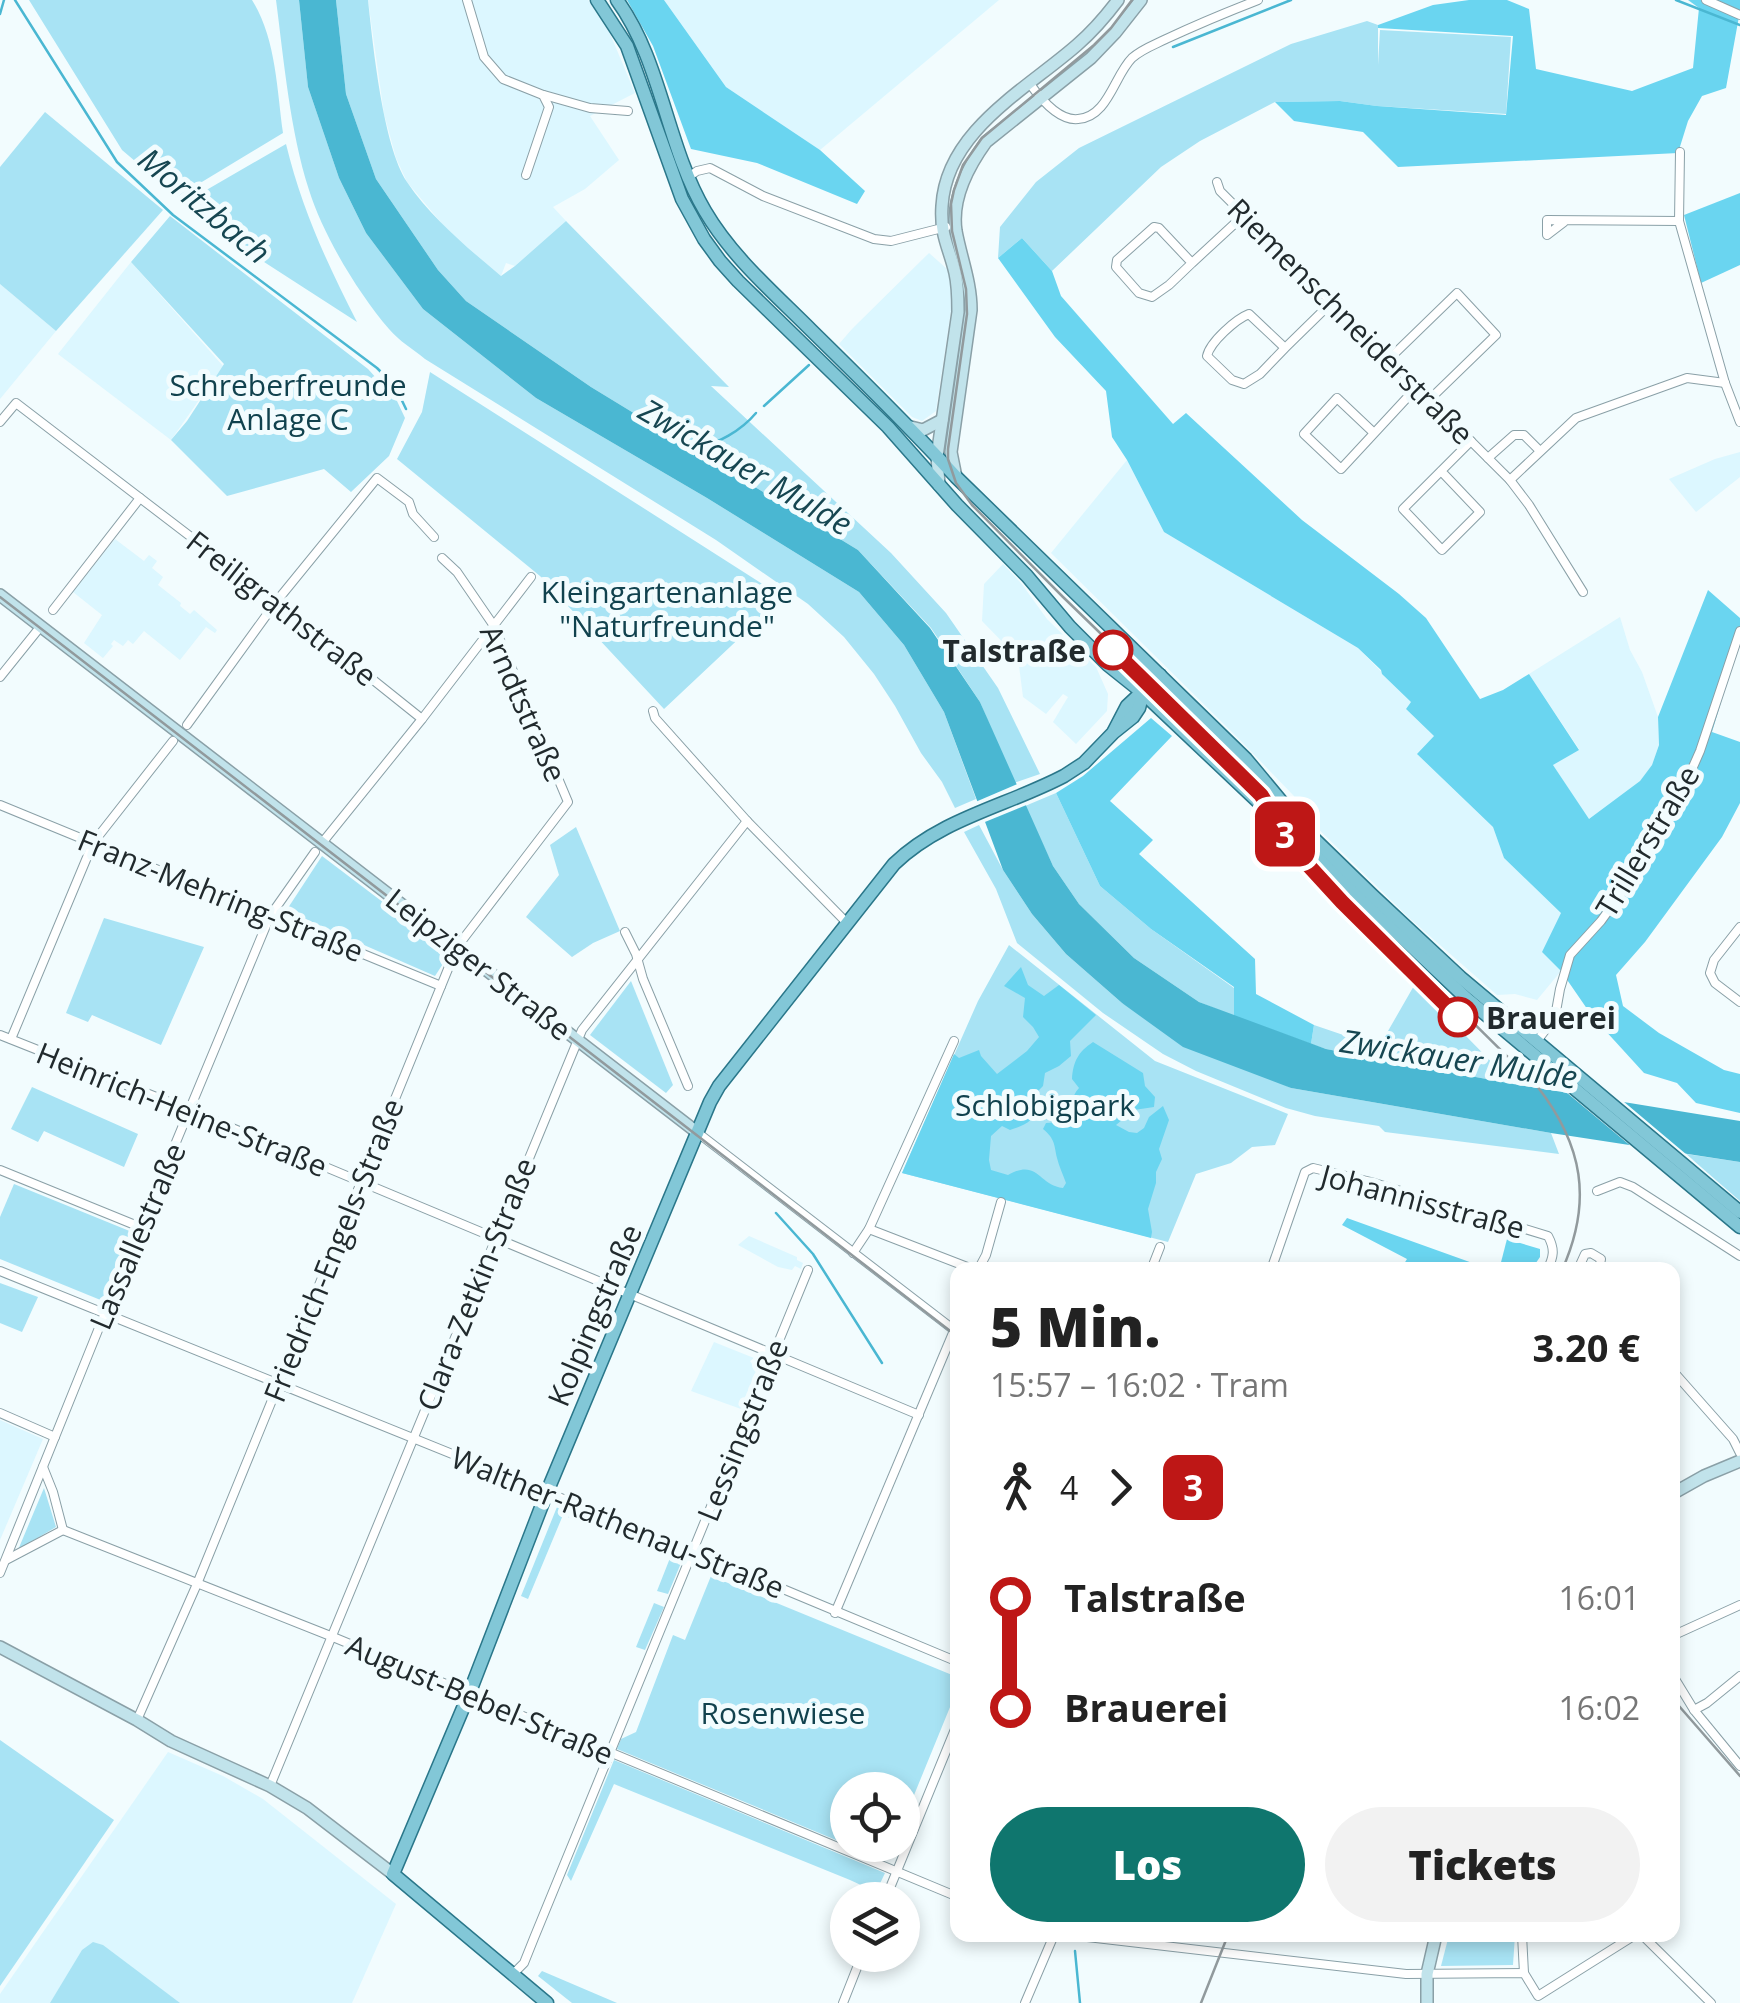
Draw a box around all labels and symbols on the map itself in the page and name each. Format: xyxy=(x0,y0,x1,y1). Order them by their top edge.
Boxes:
water label: Moritzbach xyxy=(130,137,280,273)
street label: Riemenschneiderstraße xyxy=(1219,189,1483,453)
park label: Schreberfreunde Anlage C xyxy=(170,364,406,439)
water label: Zwickauer Mulde xyxy=(631,387,860,544)
street label: Freiligrathstraße xyxy=(178,521,386,695)
park label: Kleingartenanlage "Naturfreunde" xyxy=(541,571,793,646)
street label: Arndtstraße xyxy=(471,618,577,788)
place label: Talstraße xyxy=(943,630,1086,671)
marker: Talstraße xyxy=(1094,631,1132,669)
street label: Trillerstraße xyxy=(1586,758,1708,924)
line badge: 3 xyxy=(1252,802,1318,866)
street label: Franz-Mehring-Straße xyxy=(72,819,370,971)
street label: Leipziger Straße xyxy=(378,879,580,1049)
place label: Brauerei xyxy=(1486,997,1616,1038)
marker: Brauerei xyxy=(1439,998,1477,1036)
water label: Zwickauer Mulde xyxy=(1336,1018,1581,1098)
street label: Heinrich-Heine-Straße xyxy=(30,1032,334,1186)
park label: Schlobigpark xyxy=(955,1084,1135,1125)
street label: Friedrich-Engels-Straße xyxy=(253,1092,413,1408)
street label: Lassallestraße xyxy=(79,1136,195,1336)
street label: Clara-Zetkin-Straße xyxy=(407,1151,545,1417)
street label: Johannisstraße xyxy=(1314,1153,1529,1248)
street label: Kolpingstraße xyxy=(537,1218,651,1412)
street label: Lessingstraße xyxy=(687,1333,797,1527)
street label: Walther-Rathenau-Straße xyxy=(445,1436,791,1608)
street label: August-Bebel-Straße xyxy=(340,1624,620,1774)
park label: Rosenwiese xyxy=(701,1692,865,1733)

